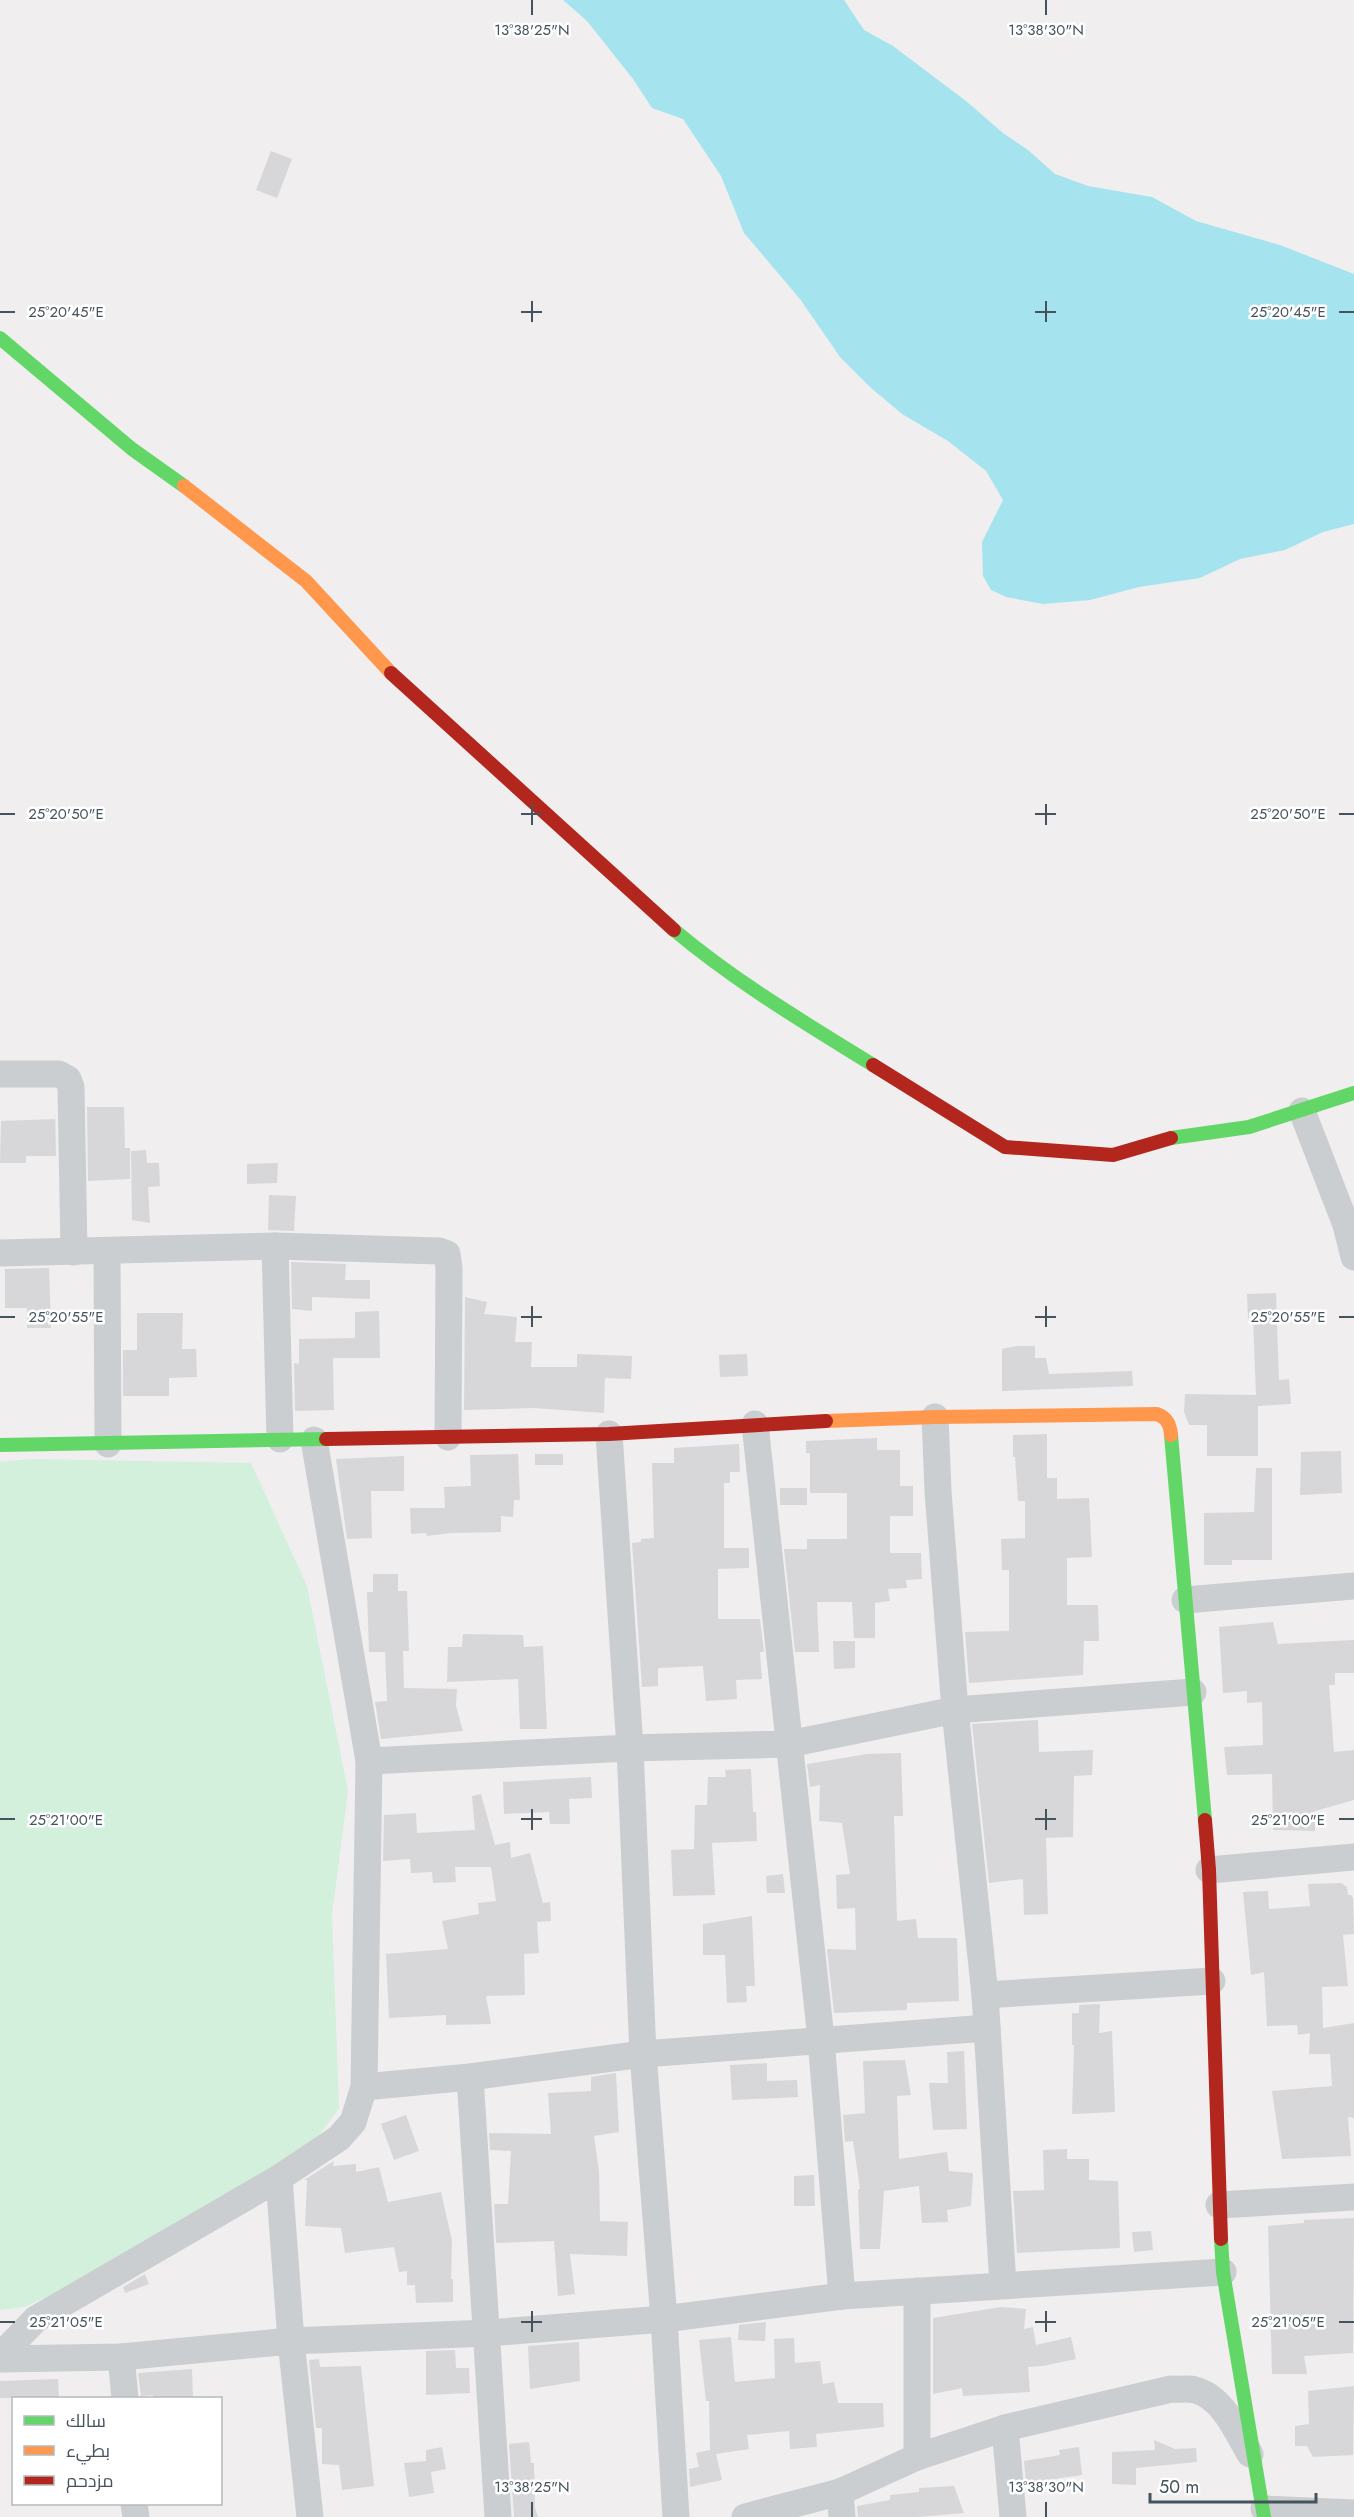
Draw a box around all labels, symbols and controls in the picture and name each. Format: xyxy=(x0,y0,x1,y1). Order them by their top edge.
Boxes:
text: 13°38'25"N xyxy=(494,19,570,41)
text: 13°38'30"N xyxy=(1008,19,1084,41)
text: 25°20'45"E xyxy=(28,301,104,323)
text: 25°20'45"E xyxy=(1250,301,1326,323)
text: 25°20'50"E xyxy=(28,803,104,825)
text: 25°20'50"E xyxy=(1250,803,1326,825)
text: 25°20'55"E xyxy=(28,1306,104,1328)
text: 25°20'55"E xyxy=(1250,1306,1326,1328)
text: 25°21'00"E xyxy=(29,1809,103,1831)
text: 25°21'00"E xyxy=(1251,1809,1325,1831)
text: 25°21'05"E xyxy=(29,2311,103,2333)
text: 25°21'05"E xyxy=(1251,2311,1325,2333)
legend xyxy=(12,2397,222,2505)
text: سالك xyxy=(66,2408,106,2434)
text: بطيء xyxy=(66,2438,110,2465)
scale bar xyxy=(1150,2466,1316,2504)
text: مزدحم xyxy=(66,2468,114,2494)
text: 50 m xyxy=(1159,2474,1199,2500)
text: 13°38'25"N xyxy=(494,2476,570,2498)
text: 13°38'30"N xyxy=(1008,2476,1084,2498)

